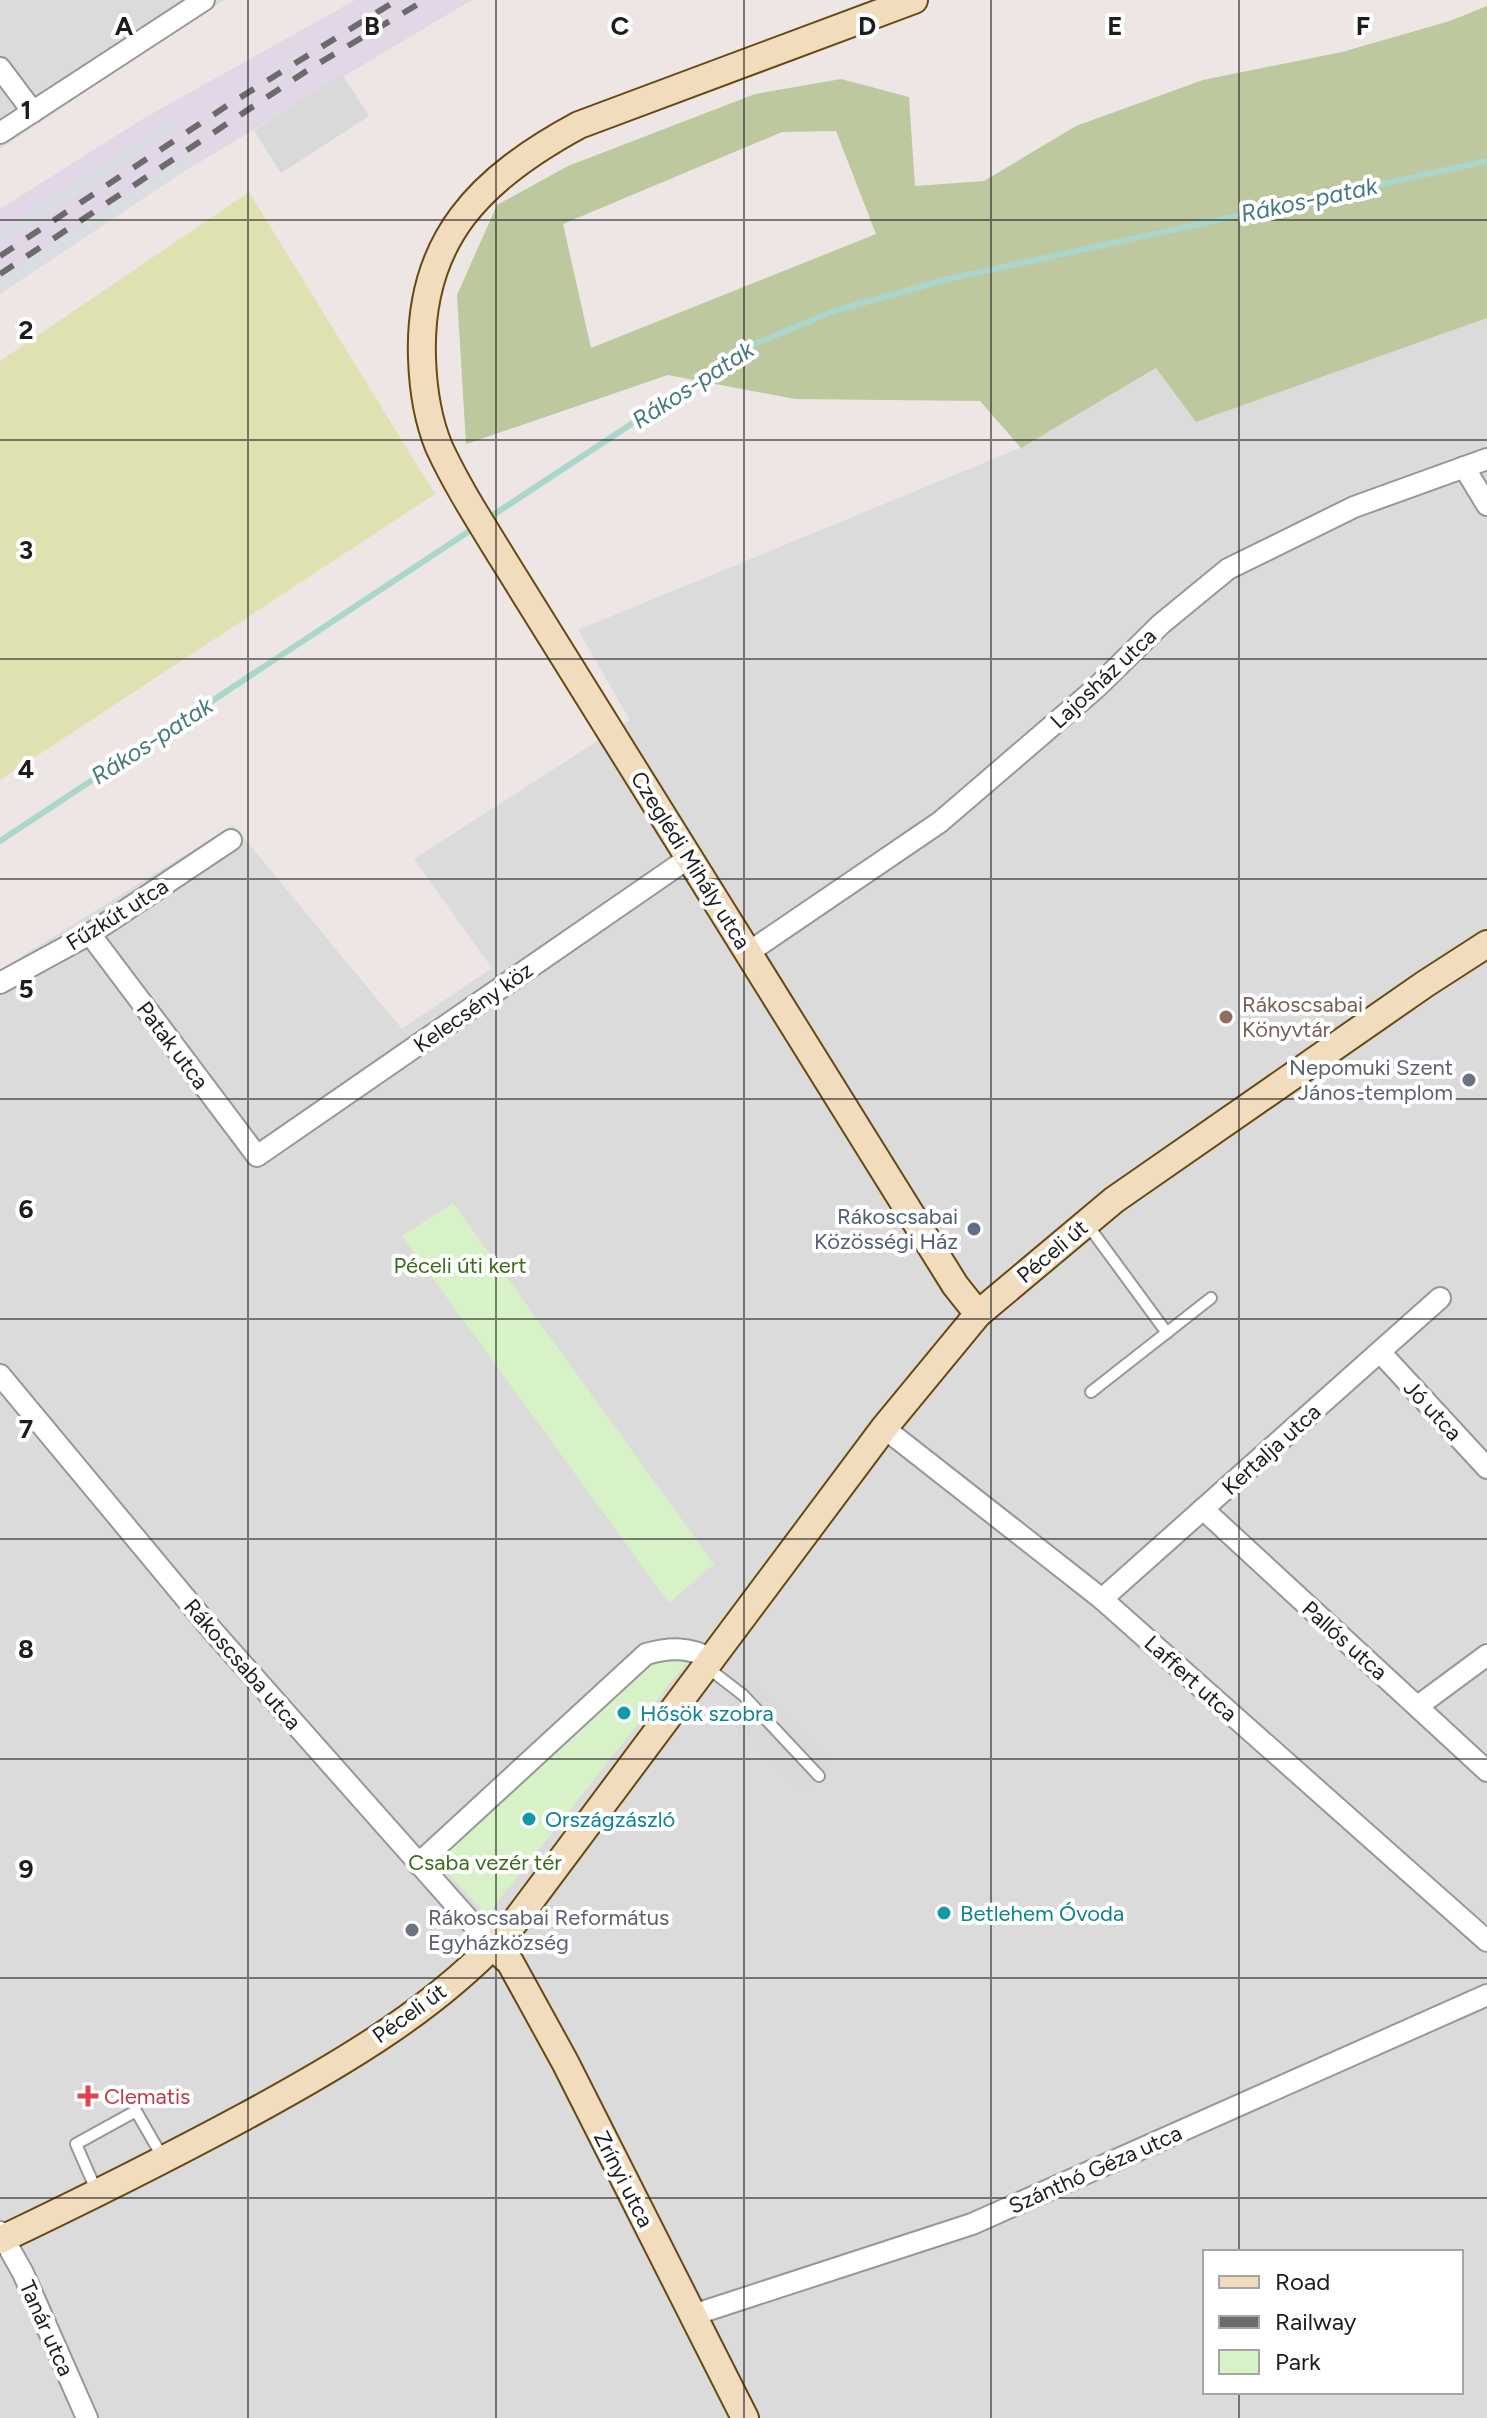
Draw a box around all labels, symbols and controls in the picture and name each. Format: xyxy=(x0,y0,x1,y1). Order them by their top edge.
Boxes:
text: A xyxy=(115,10,134,42)
text: B xyxy=(364,10,380,42)
text: C xyxy=(611,10,630,42)
text: D xyxy=(858,10,876,42)
text: E xyxy=(1107,10,1123,42)
text: F xyxy=(1356,10,1370,42)
text: 1 xyxy=(21,94,31,126)
water label: Rákos-patak xyxy=(1238,171,1381,228)
text: 2 xyxy=(18,314,34,346)
water label: Rákos-patak xyxy=(627,334,760,435)
text: 3 xyxy=(19,534,33,566)
street label: Lajosház utca xyxy=(1045,622,1162,734)
water label: Rákos-patak xyxy=(86,690,219,791)
text: 4 xyxy=(18,753,34,785)
street label: Czeglédi Mihály utca xyxy=(625,766,756,954)
street label: Fűzkút utca xyxy=(61,872,173,956)
street label: Kelecsény köz xyxy=(408,956,538,1058)
text: 5 xyxy=(18,973,34,1005)
place label: Rákoscsabai Könyvtár xyxy=(1242,991,1363,1043)
street label: Patak utca xyxy=(131,996,214,1095)
marker: Rákoscsabai Könyvtár xyxy=(1217,1008,1235,1026)
place label: Nepomuki Szent János-templom xyxy=(1289,1054,1453,1106)
marker: Nepomuki Szent János-templom xyxy=(1460,1071,1478,1089)
text: 6 xyxy=(18,1193,34,1225)
place label: Rákoscsabai Közösségi Ház xyxy=(814,1203,958,1255)
street label: Péceli út xyxy=(1011,1214,1093,1289)
marker: Rákoscsabai Közösségi Ház xyxy=(965,1220,983,1238)
park label: Péceli úti kert xyxy=(393,1252,527,1279)
street label: Jó utca xyxy=(1398,1374,1467,1446)
street label: Kertalja utca xyxy=(1217,1398,1326,1501)
text: 7 xyxy=(19,1413,33,1445)
street label: Rákoscsaba utca xyxy=(178,1593,307,1735)
street label: Pallós utca xyxy=(1296,1595,1393,1686)
street label: Laffert utca xyxy=(1139,1630,1243,1727)
text: 8 xyxy=(18,1633,34,1665)
place label: Hősök szobra xyxy=(640,1700,774,1727)
marker: Hősök szobra xyxy=(615,1704,633,1722)
place label: Országzászló xyxy=(545,1806,675,1833)
marker: Országzászló xyxy=(520,1810,538,1828)
park label: Csaba vezér tér xyxy=(408,1849,562,1876)
text: 9 xyxy=(18,1853,34,1885)
place label: Betlehem Óvoda xyxy=(960,1900,1124,1927)
place label: Rákoscsabai Református Egyházközség xyxy=(428,1904,669,1956)
marker: Betlehem Óvoda xyxy=(935,1904,953,1922)
marker: Rákoscsabai Református Egyházközség xyxy=(403,1921,421,1939)
street label: Péceli út xyxy=(367,1978,451,2049)
place label: Clematis xyxy=(104,2083,190,2110)
marker: Clematis xyxy=(79,2087,97,2105)
street label: Szánthó Géza utca xyxy=(1005,2119,1186,2220)
street label: Zrínyi utca xyxy=(588,2127,659,2232)
legend xyxy=(1203,2250,1463,2394)
text: Road xyxy=(1275,2267,1330,2296)
street label: Tanár utca xyxy=(13,2276,80,2380)
text: Railway xyxy=(1275,2307,1357,2336)
text: Park xyxy=(1275,2347,1321,2376)

